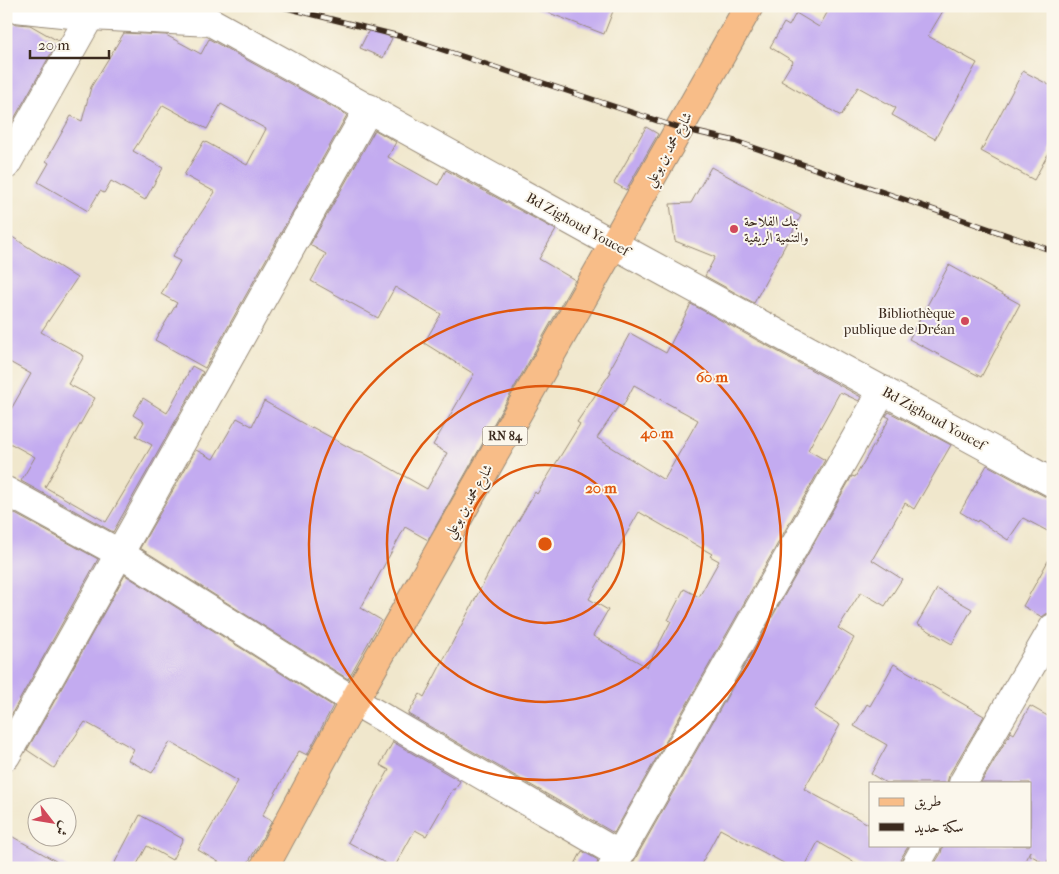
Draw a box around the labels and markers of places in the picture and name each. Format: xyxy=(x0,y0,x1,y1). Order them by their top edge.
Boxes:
place label: بنك الفلاحة والتنمية الريفية xyxy=(744,213,809,246)
marker: بنك الفلاحة والتنمية الريفية xyxy=(728,223,740,235)
place label: Bibliothèque publique de Dréan xyxy=(843,305,955,338)
marker: Bibliothèque publique de Dréan xyxy=(959,315,971,327)
centre of rings xyxy=(536,535,554,553)

